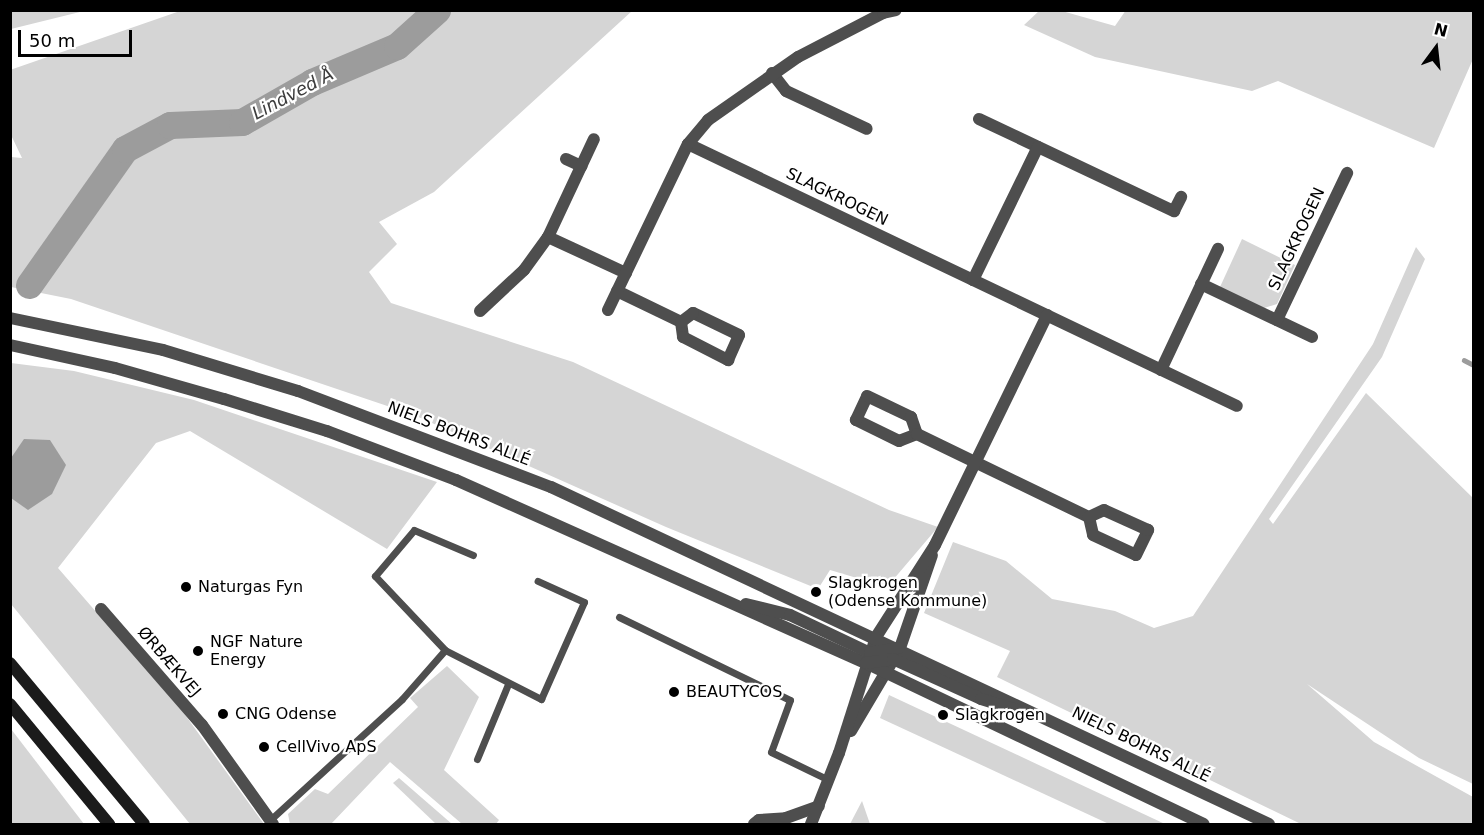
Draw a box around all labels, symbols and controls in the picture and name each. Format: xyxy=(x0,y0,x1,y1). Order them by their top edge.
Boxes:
scale bar xyxy=(21,18,135,56)
north arrow xyxy=(1406,18,1466,78)
text: N xyxy=(1432,19,1450,41)
text: 50 m xyxy=(29,30,75,51)
water label: Lindved Å xyxy=(249,64,337,124)
street label: SLAGKROGEN xyxy=(783,164,891,230)
street label: SLAGKROGEN xyxy=(1265,185,1329,293)
street label: NIELS BOHRS ALLÉ xyxy=(385,398,533,470)
place label: Slagkrogen (Odense Kommune) xyxy=(828,573,987,611)
place label: Naturgas Fyn xyxy=(198,577,303,597)
marker: Naturgas Fyn xyxy=(179,580,193,594)
marker: Slagkrogen (Odense Kommune) xyxy=(809,585,823,599)
street label: ØRBÆKVEJ xyxy=(133,623,205,701)
place label: NGF Nature Energy xyxy=(210,632,303,670)
marker: NGF Nature Energy xyxy=(191,644,205,658)
place label: BEAUTYCOS xyxy=(686,682,782,702)
marker: BEAUTYCOS xyxy=(667,685,681,699)
street label: NIELS BOHRS ALLÉ xyxy=(1069,703,1213,787)
place label: CNG Odense xyxy=(235,704,337,724)
place label: Slagkrogen xyxy=(955,705,1045,725)
marker: CNG Odense xyxy=(216,707,230,721)
marker: Slagkrogen xyxy=(936,708,950,722)
place label: CellVivo ApS xyxy=(276,737,377,757)
marker: CellVivo ApS xyxy=(257,740,271,754)

